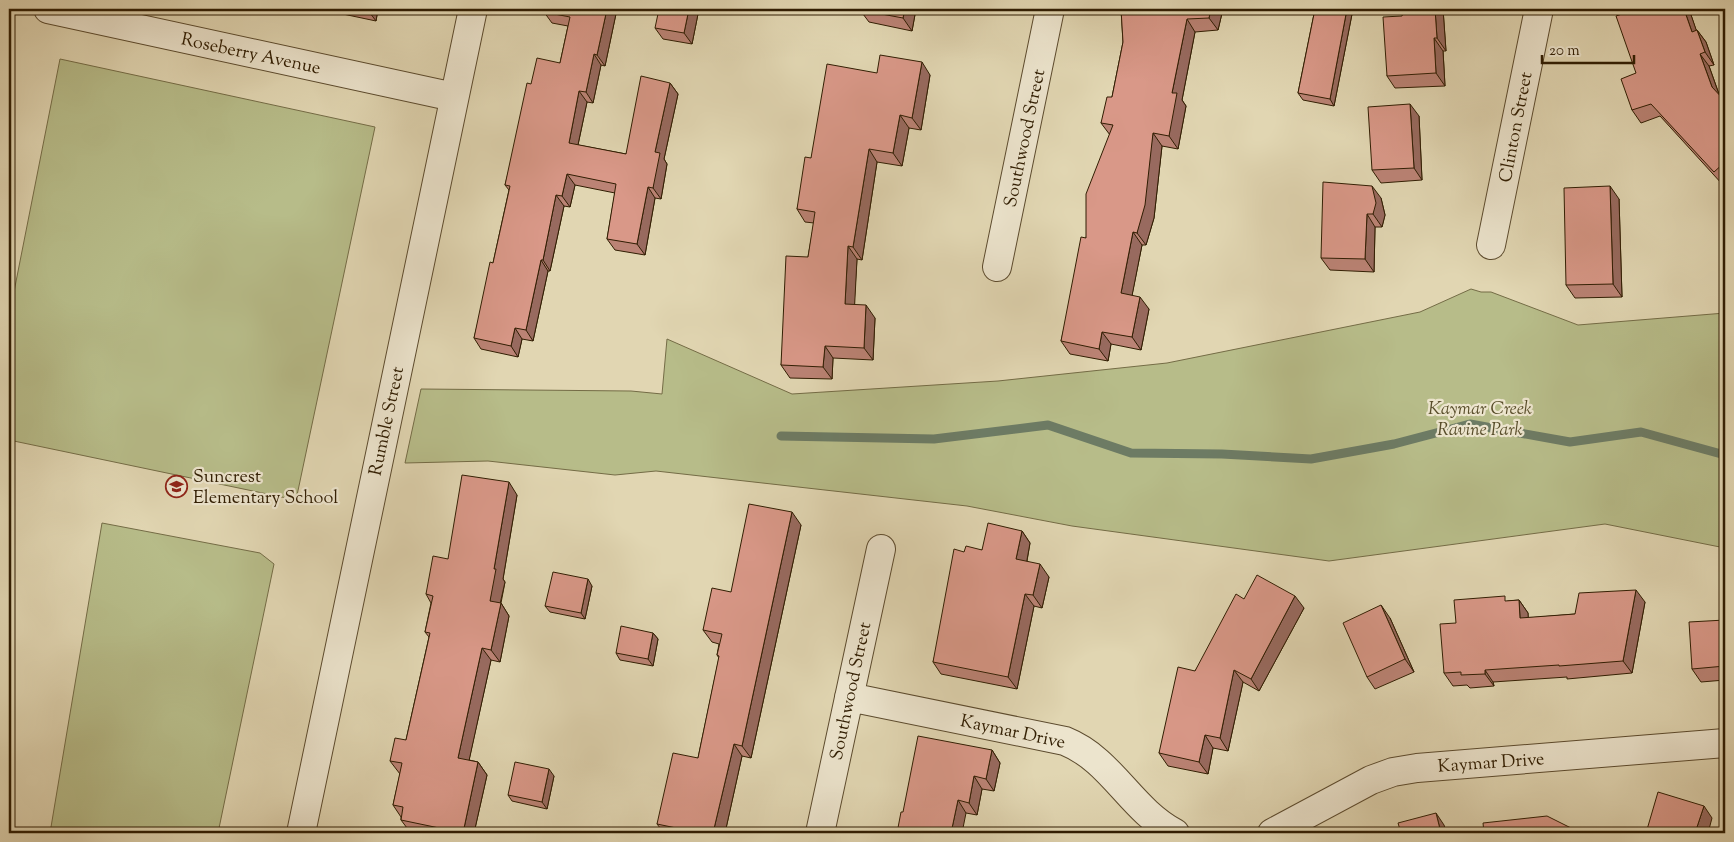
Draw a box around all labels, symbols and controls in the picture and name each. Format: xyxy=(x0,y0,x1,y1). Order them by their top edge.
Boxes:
street label: Roseberry Avenue xyxy=(178,27,323,82)
scale bar xyxy=(1542,32,1634,64)
text: 20 m xyxy=(1549,41,1580,62)
street label: Southwood Street xyxy=(999,67,1053,210)
street label: Clinton Street xyxy=(1494,70,1540,185)
street label: Rumble Street xyxy=(364,365,412,478)
park label: Kaymar Creek Ravine Park xyxy=(1428,397,1532,444)
place label: Suncrest Elementary School xyxy=(193,465,338,512)
school or university icon: Suncrest Elementary School xyxy=(165,474,189,498)
street label: Southwood Street xyxy=(825,620,879,763)
street label: Kaymar Drive xyxy=(958,709,1068,757)
street label: Kaymar Drive xyxy=(1437,747,1545,781)

